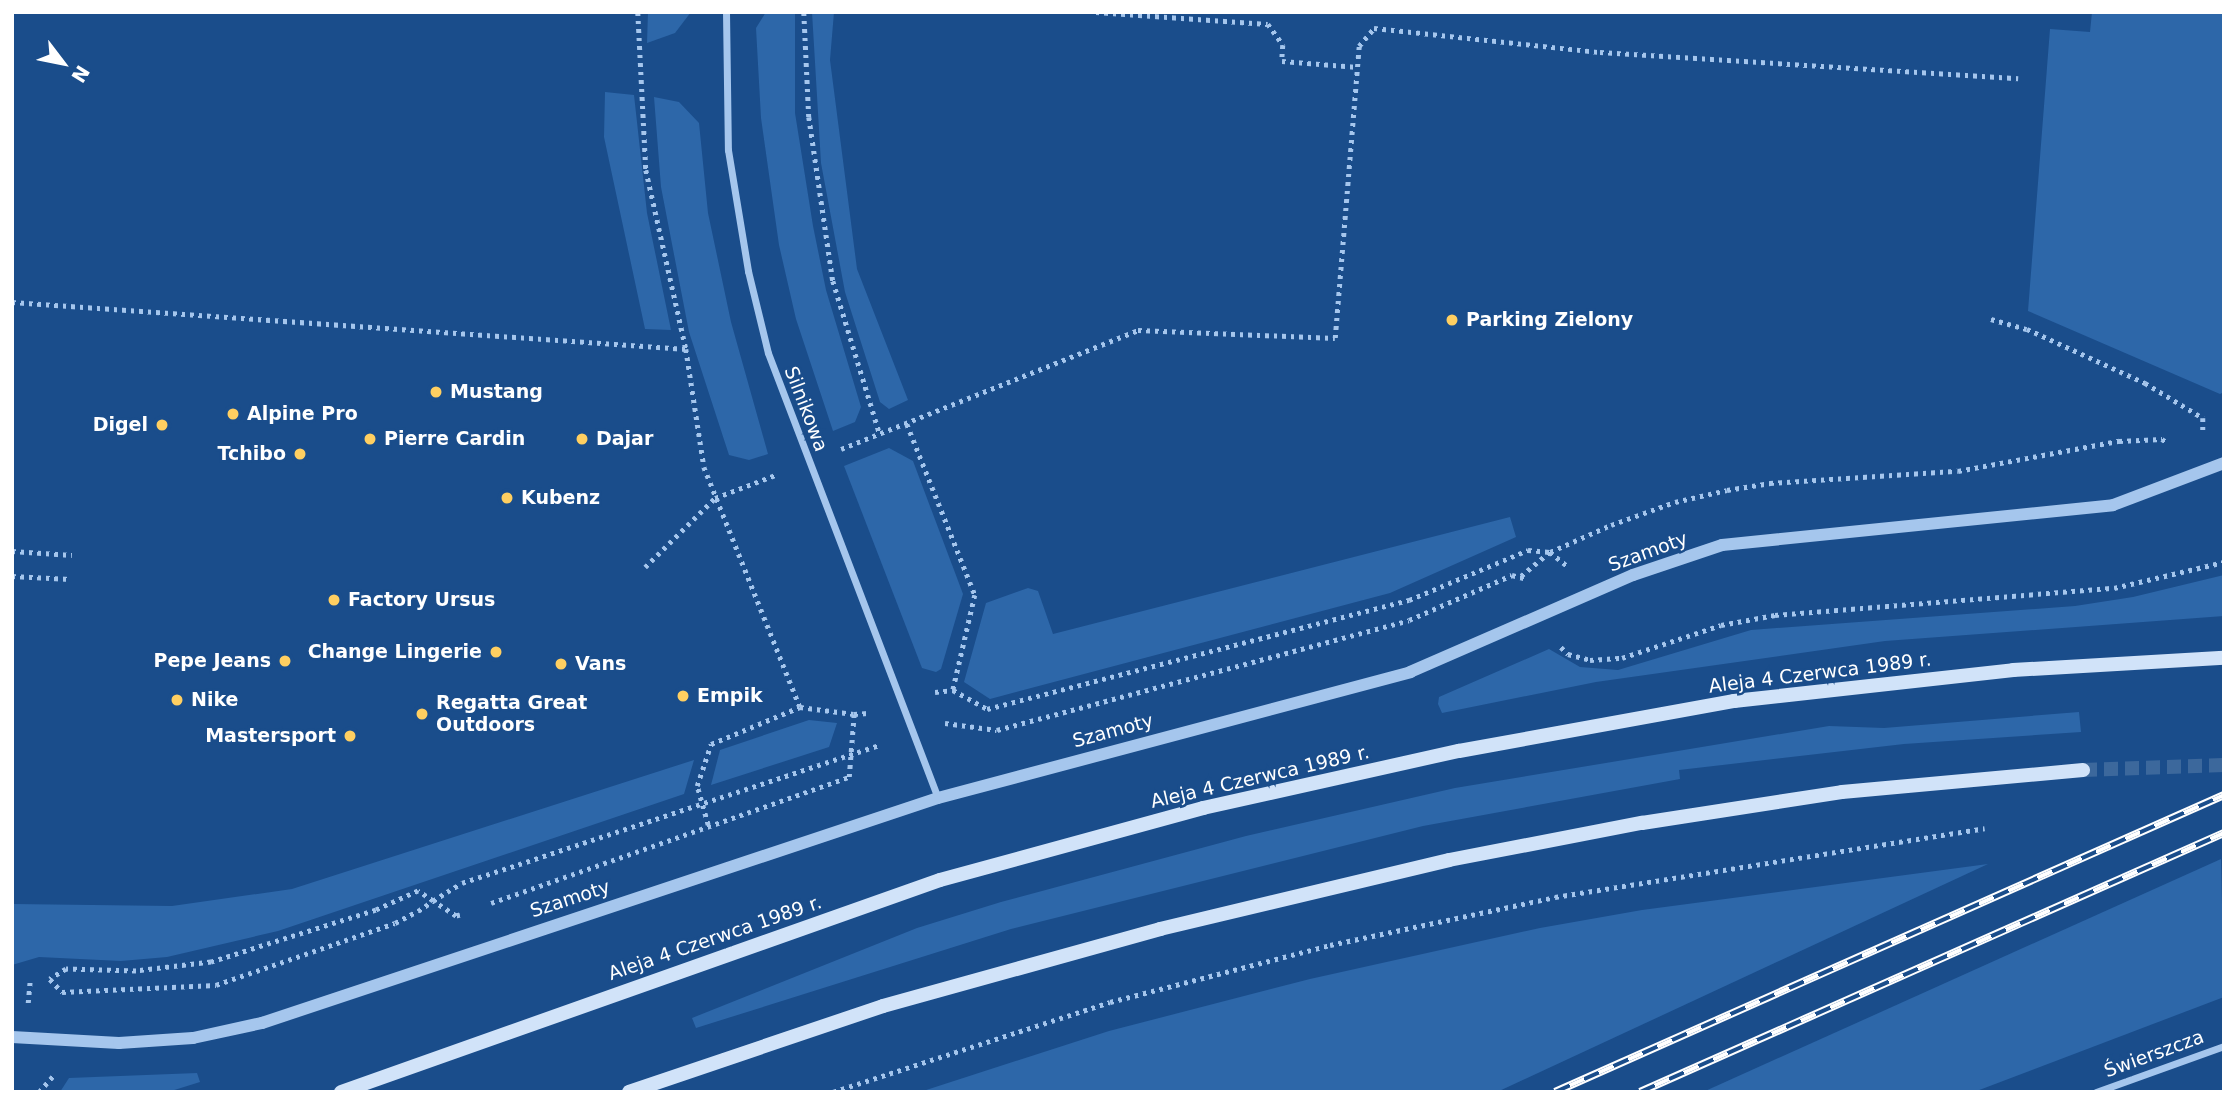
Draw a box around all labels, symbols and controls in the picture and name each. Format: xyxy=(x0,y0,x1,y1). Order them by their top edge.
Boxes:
north arrow xyxy=(28,28,98,98)
text: N xyxy=(67,62,94,87)
place label: Parking Zielony xyxy=(1466,309,1633,331)
marker: Parking Zielony xyxy=(1444,312,1460,328)
street label: Silnikowa xyxy=(779,363,833,455)
place label: Mustang xyxy=(450,381,543,403)
marker: Mustang xyxy=(428,384,444,400)
place label: Alpine Pro xyxy=(247,403,358,425)
marker: Alpine Pro xyxy=(225,406,241,422)
place label: Digel xyxy=(93,414,148,436)
marker: Digel xyxy=(154,417,170,433)
place label: Pierre Cardin xyxy=(384,428,525,450)
place label: Dajar xyxy=(596,428,653,450)
marker: Pierre Cardin xyxy=(362,431,378,447)
marker: Dajar xyxy=(574,431,590,447)
place label: Tchibo xyxy=(218,443,286,465)
marker: Tchibo xyxy=(292,446,308,462)
place label: Kubenz xyxy=(521,487,600,509)
marker: Kubenz xyxy=(499,490,515,506)
street label: Szamoty xyxy=(1605,527,1691,577)
place label: Factory Ursus xyxy=(348,589,495,611)
marker: Factory Ursus xyxy=(326,592,342,608)
place label: Change Lingerie xyxy=(308,641,482,663)
marker: Change Lingerie xyxy=(488,644,504,660)
street label: Aleja 4 Czerwca 1989 r. xyxy=(1707,648,1933,698)
place label: Pepe Jeans xyxy=(153,650,271,672)
marker: Pepe Jeans xyxy=(277,653,293,669)
place label: Vans xyxy=(575,653,626,675)
marker: Vans xyxy=(553,656,569,672)
place label: Empik xyxy=(697,685,763,707)
marker: Empik xyxy=(675,688,691,704)
place label: Nike xyxy=(191,689,238,711)
marker: Nike xyxy=(169,692,185,708)
place label: Regatta Great Outdoors xyxy=(436,692,587,736)
marker: Regatta Great Outdoors xyxy=(414,706,430,722)
street label: Szamoty xyxy=(1070,709,1156,753)
place label: Mastersport xyxy=(205,725,336,747)
marker: Mastersport xyxy=(342,728,358,744)
street label: Aleja 4 Czerwca 1989 r. xyxy=(1148,741,1372,813)
street label: Szamoty xyxy=(527,875,613,923)
street label: Aleja 4 Czerwca 1989 r. xyxy=(605,891,825,985)
street label: Świerszcza xyxy=(2101,1025,2207,1083)

